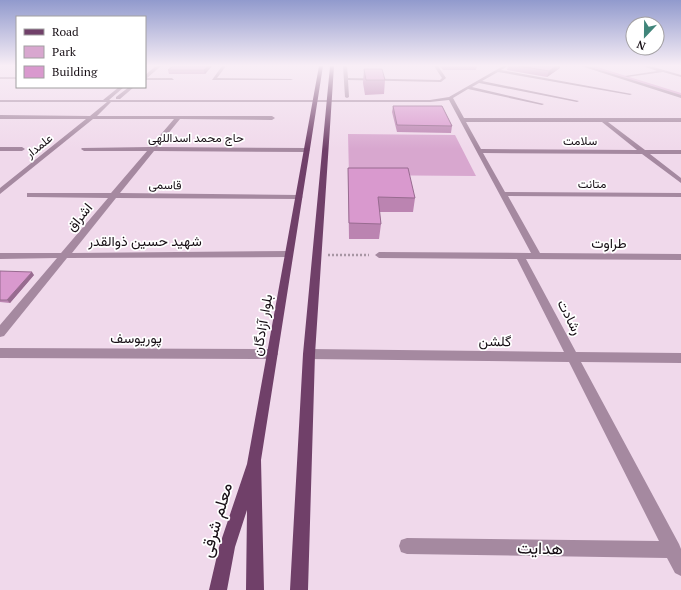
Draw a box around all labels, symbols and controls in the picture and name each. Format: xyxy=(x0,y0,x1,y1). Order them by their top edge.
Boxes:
legend xyxy=(16,16,146,88)
north arrow xyxy=(625,16,665,56)
text: Road xyxy=(52,24,79,39)
text: N xyxy=(634,37,648,53)
text: Park xyxy=(52,44,77,59)
text: Building xyxy=(52,64,98,79)
street label: علمدار xyxy=(21,130,56,162)
street label: حاج محمد اسداللهی xyxy=(148,130,244,147)
street label: سلامت xyxy=(563,133,597,148)
street label: متانت xyxy=(578,176,606,191)
street label: قاسمی xyxy=(148,177,182,193)
street label: اشراق xyxy=(61,198,96,235)
street label: شهید حسین ذوالقدر xyxy=(87,231,202,250)
street label: طراوت xyxy=(591,233,627,252)
street label: بلوار آزادگان xyxy=(247,292,276,357)
street label: رشادت xyxy=(554,296,587,338)
street label: پوریوسف xyxy=(110,328,162,348)
street label: گلشن xyxy=(479,331,511,350)
street label: معلم شرقی xyxy=(194,480,237,560)
street label: هدایت xyxy=(517,536,563,559)

